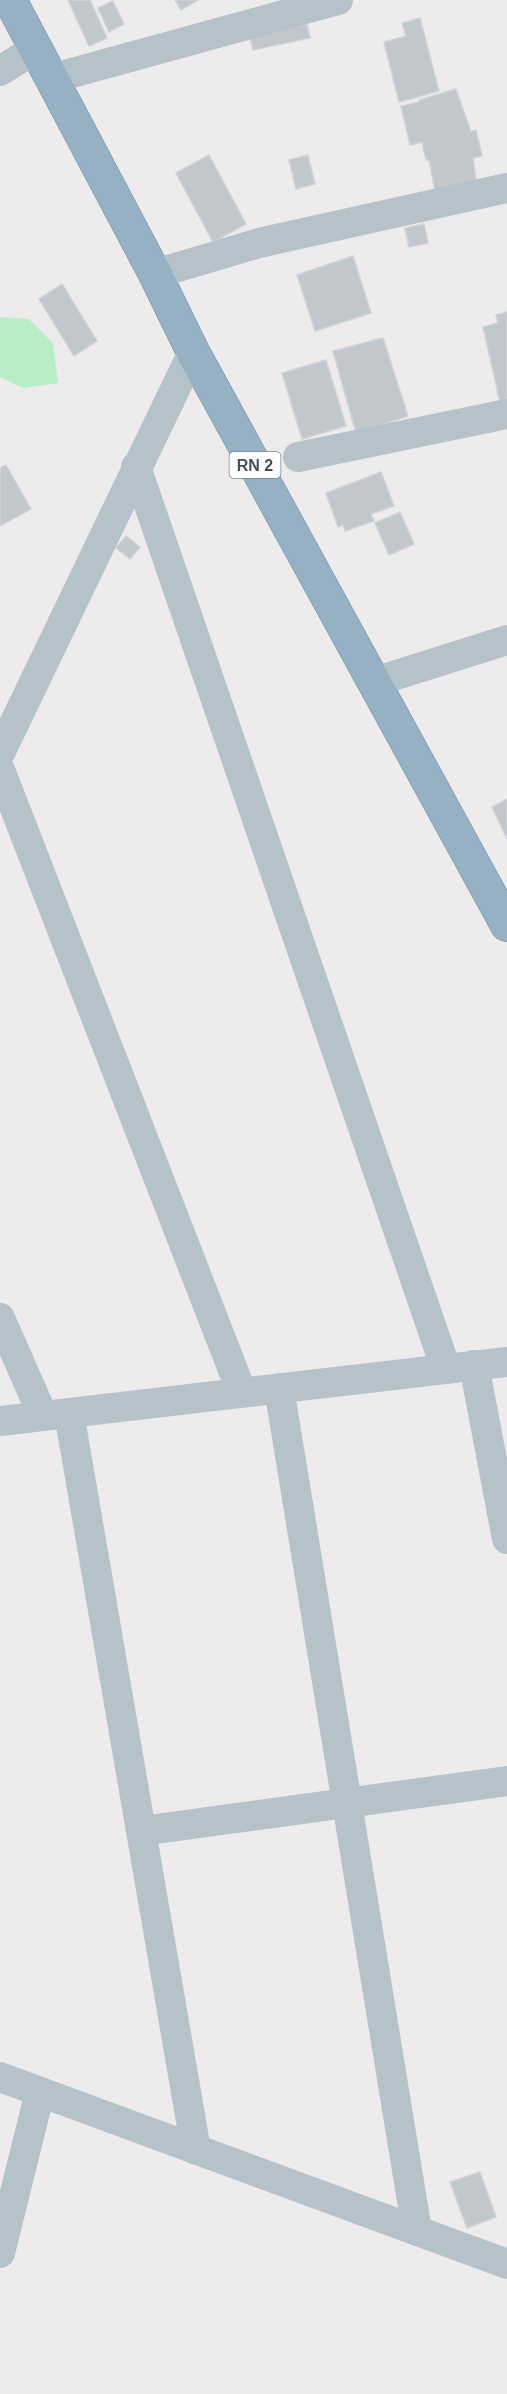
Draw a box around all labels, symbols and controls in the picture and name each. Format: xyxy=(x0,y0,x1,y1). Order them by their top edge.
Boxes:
road number: RN 2 xyxy=(230,452,280,478)

